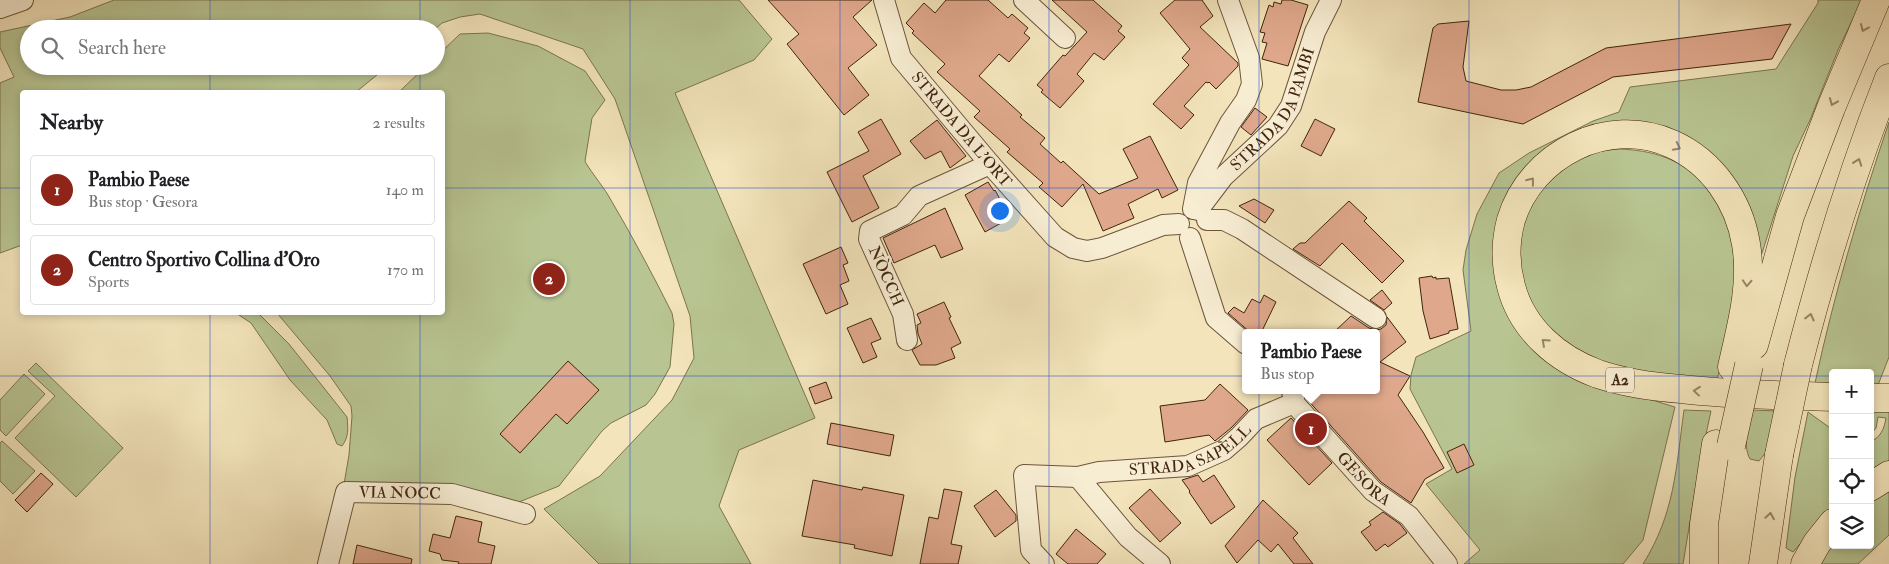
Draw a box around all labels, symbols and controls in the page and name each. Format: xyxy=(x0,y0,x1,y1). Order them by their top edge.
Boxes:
search box xyxy=(20,20,445,75)
one-way arrow xyxy=(1859,23,1870,32)
icon: search xyxy=(38,34,66,62)
text: Search here xyxy=(78,36,166,60)
street label: STRADA DA PAMBI xyxy=(1226,45,1319,175)
street label: STRADA DA L'ORT xyxy=(907,68,1016,191)
one-way arrow xyxy=(1829,97,1840,106)
text: Nearby xyxy=(40,109,103,136)
text: 2 results xyxy=(372,113,425,133)
one-way arrow xyxy=(1672,141,1681,151)
one-way arrow xyxy=(1852,158,1862,167)
text: Pambio Paese xyxy=(88,168,189,192)
one-way arrow xyxy=(1525,177,1534,187)
text: 1 xyxy=(54,180,60,200)
text: 140 m xyxy=(386,180,424,200)
text: Bus stop · Gesora xyxy=(88,192,198,212)
your location xyxy=(987,198,1013,224)
street label: NÒCCH xyxy=(864,243,908,309)
text: Centro Sportivo Collina d'Oro xyxy=(88,248,320,272)
text: 2 xyxy=(53,260,61,280)
text: 170 m xyxy=(387,260,424,280)
pin: 2 xyxy=(533,260,565,298)
text: Sports xyxy=(88,272,129,292)
one-way arrow xyxy=(1742,279,1753,287)
one-way arrow xyxy=(1804,313,1815,322)
popup xyxy=(1242,329,1380,394)
one-way arrow xyxy=(1541,339,1550,348)
text: Pambio Paese xyxy=(1260,340,1362,364)
text: Bus stop xyxy=(1260,364,1314,384)
road number: A2 xyxy=(1606,368,1634,392)
map controls xyxy=(1829,369,1874,549)
button: + xyxy=(1829,369,1874,414)
one-way arrow xyxy=(1692,386,1700,397)
pin: 1 xyxy=(1295,410,1327,448)
button: − xyxy=(1829,414,1874,459)
street label: STRADA SAPÈLL xyxy=(1128,420,1256,480)
street label: GESORA xyxy=(1333,448,1394,510)
button: locate xyxy=(1829,459,1874,504)
street label: VIA NOCC xyxy=(359,482,441,504)
button: layers xyxy=(1829,504,1874,549)
one-way arrow xyxy=(1764,511,1774,520)

